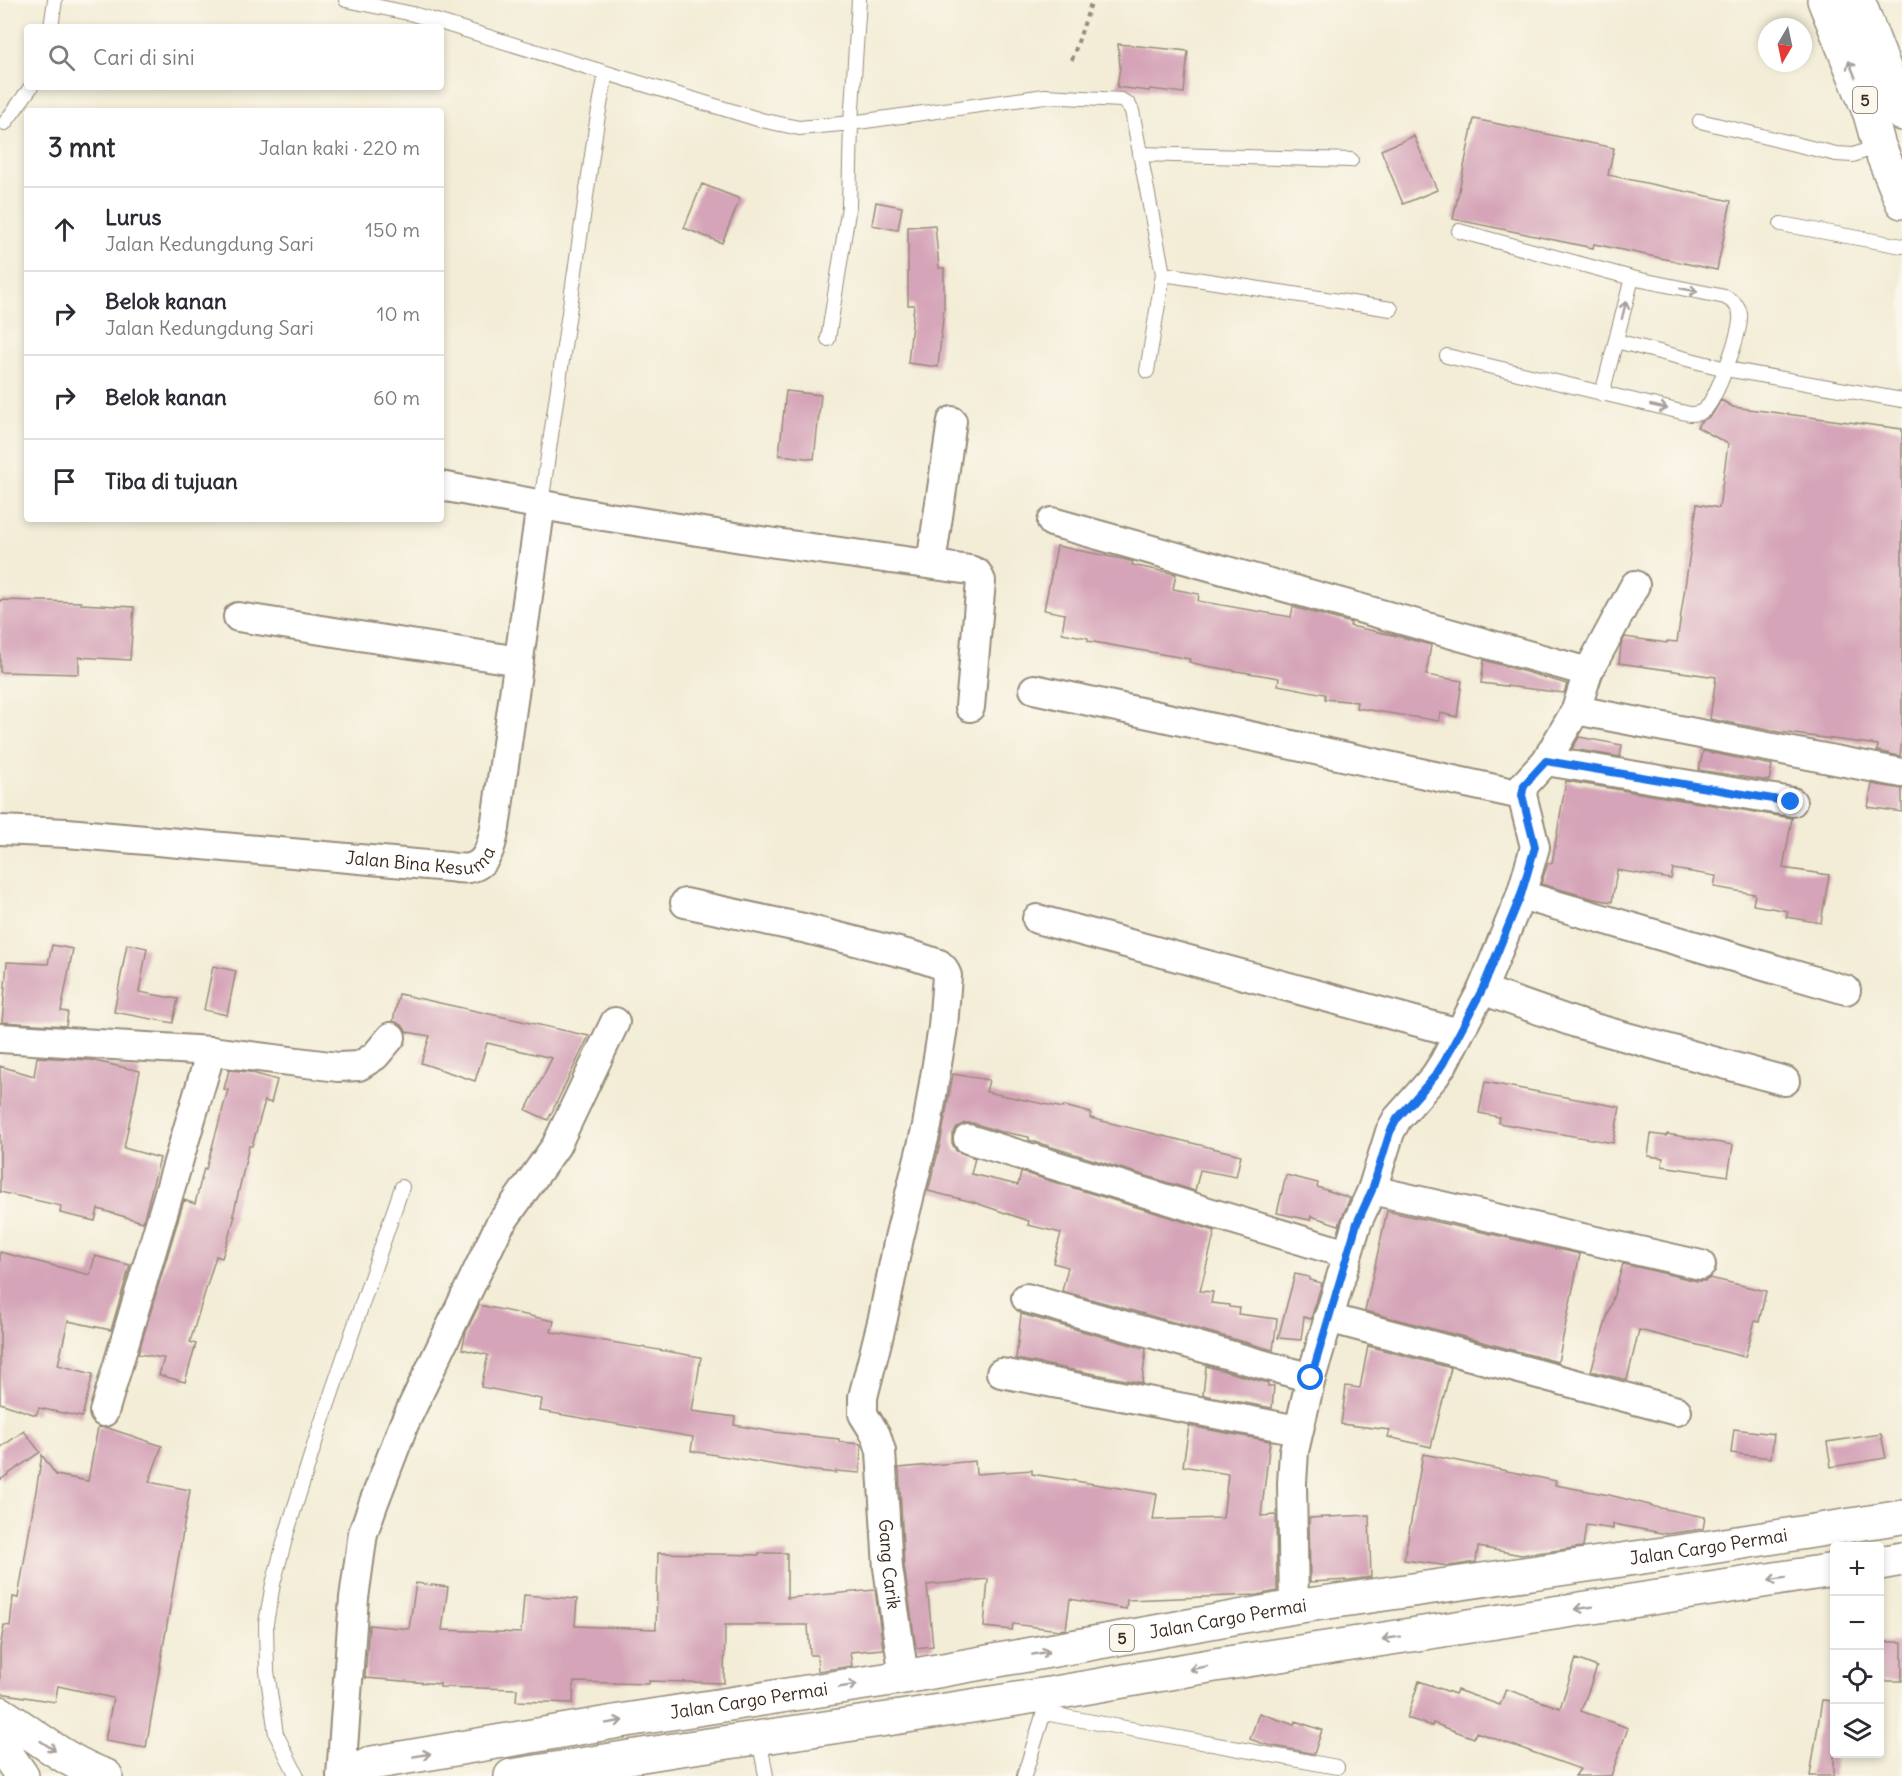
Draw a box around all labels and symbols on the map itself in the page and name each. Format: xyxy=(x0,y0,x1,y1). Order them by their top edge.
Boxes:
north arrow xyxy=(1758,18,1812,72)
one-way arrow xyxy=(1846,60,1857,78)
road number: 5 xyxy=(1853,87,1877,113)
one-way arrow xyxy=(1679,285,1698,296)
one-way arrow xyxy=(1618,300,1630,319)
one-way arrow xyxy=(1650,402,1669,414)
route end xyxy=(1777,788,1803,814)
street label: Jalan Bina Kesuma xyxy=(345,843,500,880)
route start xyxy=(1297,1364,1323,1390)
street label: Gang Carik xyxy=(874,1518,906,1611)
street label: Jalan Cargo Permai xyxy=(1628,1523,1789,1570)
one-way arrow xyxy=(1767,1573,1787,1584)
street label: Jalan Cargo Permai xyxy=(1147,1593,1308,1644)
one-way arrow xyxy=(1575,1603,1594,1614)
road number: 5 xyxy=(1110,1625,1134,1651)
one-way arrow xyxy=(1382,1632,1402,1643)
one-way arrow xyxy=(1030,1647,1050,1658)
one-way arrow xyxy=(1189,1662,1209,1673)
street label: Jalan Cargo Permai xyxy=(668,1677,829,1724)
one-way arrow xyxy=(838,1680,858,1691)
one-way arrow xyxy=(604,1716,624,1727)
one-way arrow xyxy=(39,1740,56,1752)
one-way arrow xyxy=(412,1749,431,1760)

